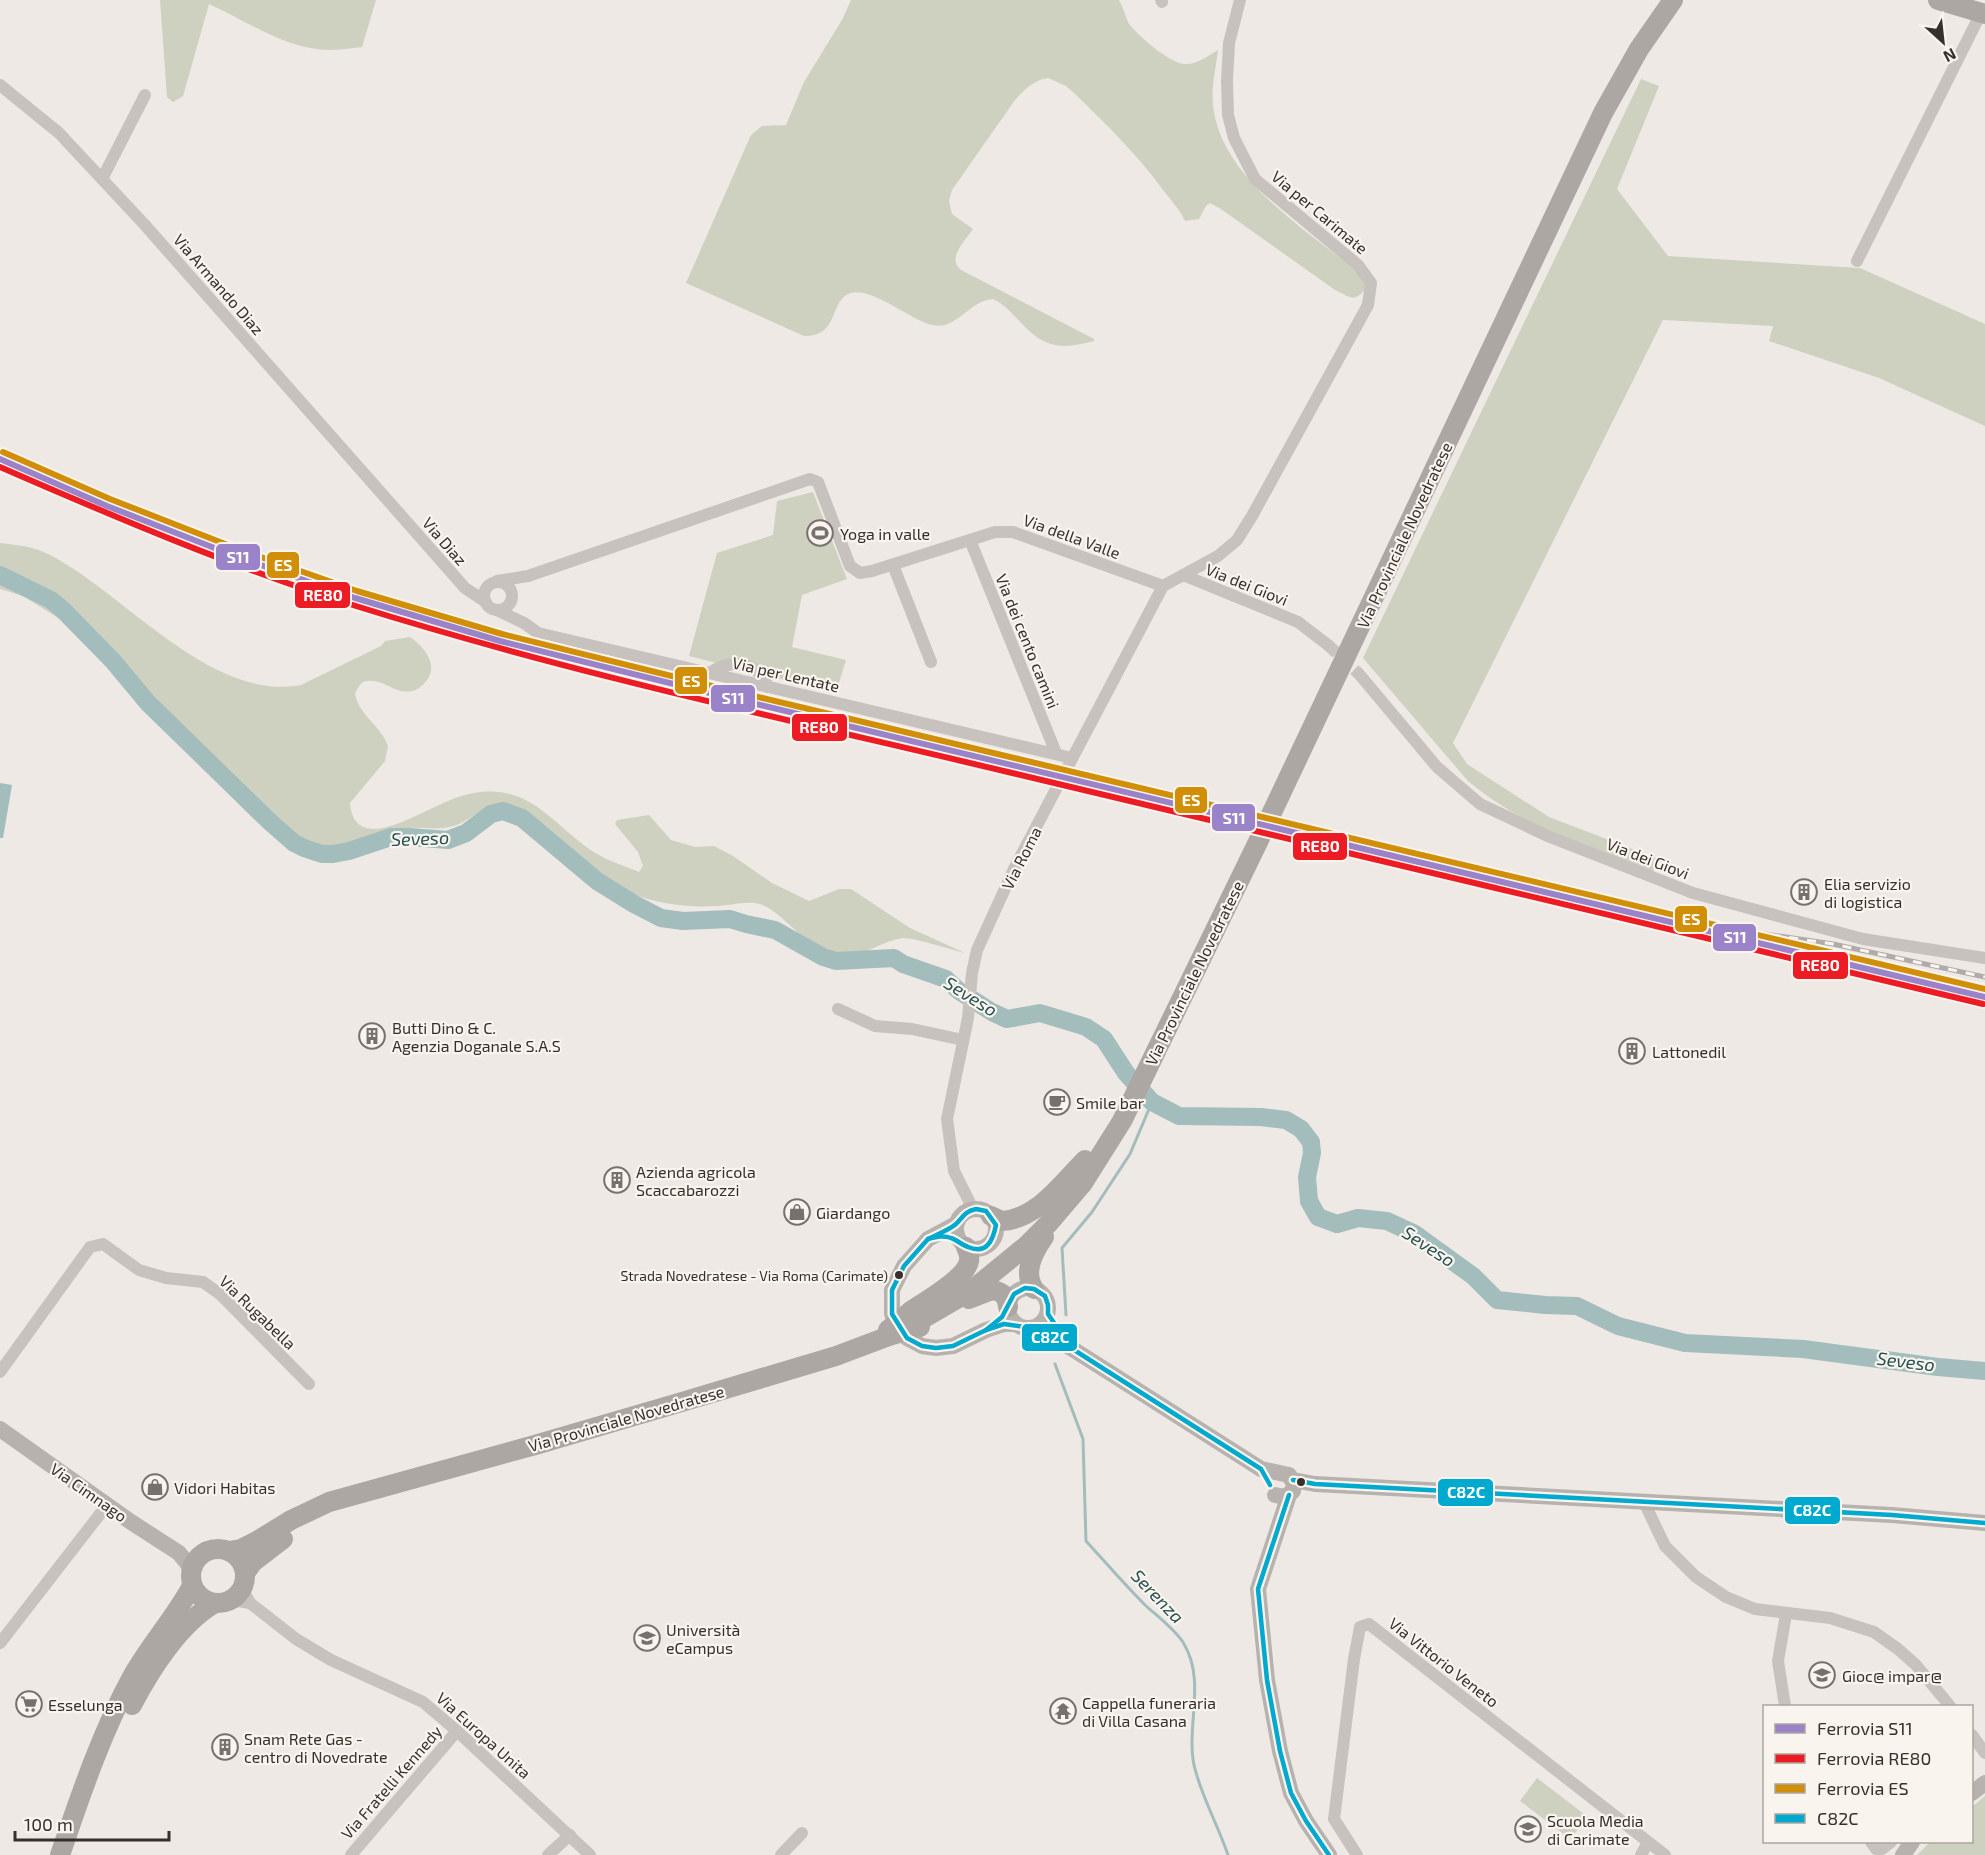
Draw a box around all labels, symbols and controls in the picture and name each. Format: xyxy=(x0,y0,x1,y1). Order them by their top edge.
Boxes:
north arrow xyxy=(1913,12,1973,72)
text: N xyxy=(1941,45,1960,67)
street label: Via per Carimate xyxy=(1268,166,1372,258)
street label: Via Armando Diaz xyxy=(170,230,268,338)
street label: Via Provinciale Novedratese xyxy=(1353,439,1455,631)
street label: Via della Valle xyxy=(1021,510,1123,562)
street label: Via Diaz xyxy=(419,513,471,569)
sports icon: Yoga in valle xyxy=(805,518,835,548)
place label: Yoga in valle xyxy=(840,524,930,543)
line badge: S11 xyxy=(215,543,261,571)
text: S11 xyxy=(226,547,250,566)
line badge: ES xyxy=(266,551,300,579)
text: ES xyxy=(274,555,292,574)
street label: Via dei Giovi xyxy=(1203,559,1291,609)
street label: Via dei cento camini xyxy=(992,571,1064,711)
line badge: RE80 xyxy=(294,581,351,609)
text: RE80 xyxy=(303,585,343,604)
street label: Via per Lentate xyxy=(731,652,841,696)
line badge: ES xyxy=(674,666,708,695)
text: ES xyxy=(682,671,700,690)
line badge: S11 xyxy=(710,684,756,713)
text: S11 xyxy=(721,688,745,707)
line badge: RE80 xyxy=(791,713,848,742)
text: RE80 xyxy=(799,717,839,736)
line badge: ES xyxy=(1174,786,1208,814)
text: ES xyxy=(1182,790,1200,809)
line badge: S11 xyxy=(1211,803,1256,832)
text: S11 xyxy=(1222,808,1246,827)
street label: Via Roma xyxy=(997,823,1045,893)
water label: Seveso xyxy=(391,826,449,850)
line badge: RE80 xyxy=(1292,832,1348,861)
street label: Via dei Giovi xyxy=(1604,834,1692,882)
text: RE80 xyxy=(1300,836,1340,855)
place label: Elia servizio di logistica xyxy=(1824,874,1911,911)
building icon: Elia servizio di logistica xyxy=(1789,877,1819,907)
street label: Via Provinciale Novedratese xyxy=(1141,878,1247,1068)
line badge: ES xyxy=(1674,905,1708,933)
text: ES xyxy=(1682,909,1700,928)
line badge: S11 xyxy=(1712,923,1757,952)
text: S11 xyxy=(1723,927,1747,946)
line badge: RE80 xyxy=(1792,951,1849,980)
text: RE80 xyxy=(1800,955,1840,974)
water label: Seveso xyxy=(940,971,1002,1021)
place label: Butti Dino & C. Agenzia Doganale S.A.S xyxy=(392,1018,561,1055)
building icon: Butti Dino & C. Agenzia Doganale S.A.S xyxy=(357,1021,387,1051)
building icon: Lattonedil xyxy=(1617,1036,1647,1066)
place label: Lattonedil xyxy=(1652,1042,1726,1061)
cafe icon: Smile bar xyxy=(1042,1087,1072,1117)
place label: Smile bar xyxy=(1076,1093,1145,1112)
place label: Azienda agricola Scaccabarozzi xyxy=(636,1162,756,1199)
building icon: Azienda agricola Scaccabarozzi xyxy=(602,1165,632,1195)
shop icon: Giardango xyxy=(782,1197,812,1227)
place label: Giardango xyxy=(816,1203,890,1222)
water label: Seveso xyxy=(1399,1221,1459,1271)
place label: Strada Novedratese - Via Roma (Carimate) xyxy=(621,1267,888,1284)
marker: Strada Novedratese - Via Roma (Carimate) xyxy=(893,1269,905,1281)
street label: Via Rugabella xyxy=(216,1271,300,1353)
line badge: C82C xyxy=(1021,1323,1078,1352)
text: C82C xyxy=(1031,1327,1069,1346)
water label: Seveso xyxy=(1876,1347,1936,1375)
street label: Via Provinciale Novedratese xyxy=(526,1381,726,1455)
street label: Via Cimnago xyxy=(47,1459,131,1525)
shop icon: Vidori Habitas xyxy=(140,1472,170,1502)
unlabelled marker xyxy=(1295,1476,1307,1488)
place label: Vidori Habitas xyxy=(174,1478,276,1497)
line badge: C82C xyxy=(1437,1478,1494,1507)
text: C82C xyxy=(1447,1482,1485,1501)
line badge: C82C xyxy=(1784,1496,1841,1525)
text: C82C xyxy=(1793,1500,1831,1519)
water label: Serenza xyxy=(1127,1565,1189,1627)
street label: Via Vittorio Veneto xyxy=(1385,1613,1503,1711)
place label: Università eCampus xyxy=(666,1620,740,1657)
school or university icon: Università eCampus xyxy=(632,1623,662,1653)
school or university icon: Gioc@ impar@ xyxy=(1807,1660,1837,1690)
place label: Gioc@ impar@ xyxy=(1842,1666,1942,1685)
street label: Via Europa Unita xyxy=(433,1688,535,1782)
supermarket icon: Esselunga xyxy=(14,1689,44,1719)
place label: Cappella funeraria di Villa Casana xyxy=(1082,1693,1216,1730)
place label: Esselunga xyxy=(48,1695,123,1714)
temple icon: Cappella funeraria di Villa Casana xyxy=(1048,1696,1078,1726)
legend xyxy=(1763,1705,1973,1843)
text: Ferrovia S11 xyxy=(1817,1717,1913,1739)
street label: Via Fratelli Kennedy xyxy=(337,1721,446,1843)
place label: Snam Rete Gas - centro di Novedrate xyxy=(244,1729,388,1766)
building icon: Snam Rete Gas - centro di Novedrate xyxy=(210,1732,240,1762)
text: Ferrovia RE80 xyxy=(1817,1747,1931,1769)
text: Ferrovia ES xyxy=(1817,1777,1908,1799)
scale bar xyxy=(15,1804,170,1842)
text: C82C xyxy=(1817,1807,1859,1829)
place label: Scuola Media di Carimate xyxy=(1547,1811,1644,1848)
text: 100 m xyxy=(24,1813,73,1835)
school or university icon: Scuola Media di Carimate xyxy=(1513,1814,1543,1844)

